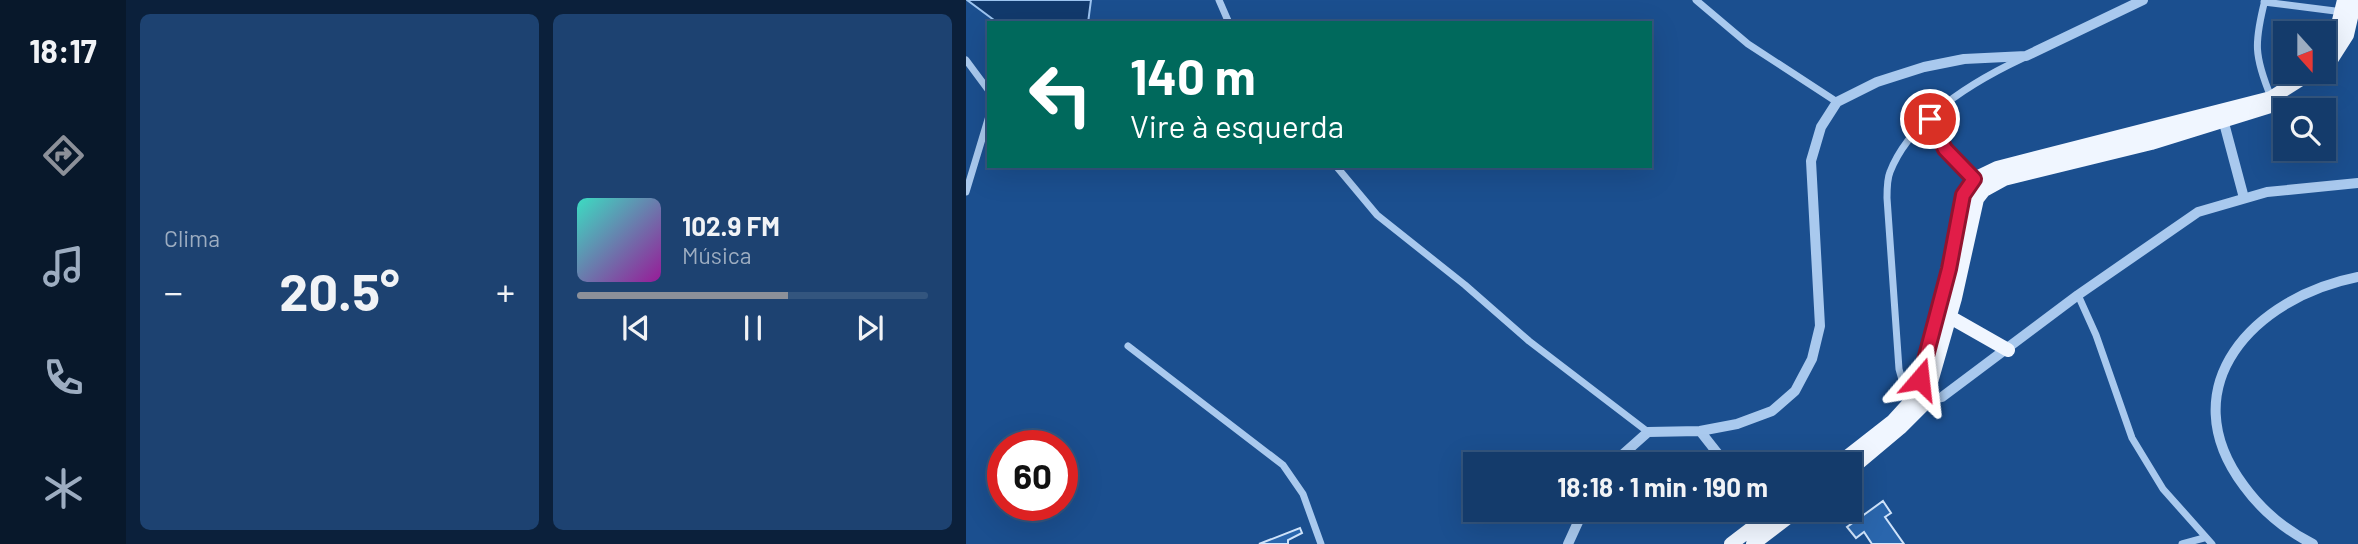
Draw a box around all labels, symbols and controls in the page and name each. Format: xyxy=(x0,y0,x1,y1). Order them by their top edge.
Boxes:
north arrow xyxy=(2273,21,2336,84)
map controls xyxy=(2273,21,2336,161)
text: 18:17 xyxy=(29,31,97,69)
text: 140 m xyxy=(1130,46,1256,105)
icon: left xyxy=(1015,49,1106,140)
pin xyxy=(1900,89,1960,149)
button: search xyxy=(2273,98,2336,161)
icon: arrive xyxy=(1911,100,1949,138)
text: Vire à esquerda xyxy=(1130,106,1344,144)
icon: directions xyxy=(39,131,88,180)
text: 102.9 FM xyxy=(682,210,780,241)
text: Clima xyxy=(164,224,220,252)
text: Música xyxy=(682,241,751,269)
icon: music xyxy=(39,242,88,291)
text: 20.5° xyxy=(279,259,400,321)
text: − xyxy=(164,268,183,314)
text: + xyxy=(496,268,515,314)
icon: previous xyxy=(617,309,655,347)
icon: pause xyxy=(734,309,772,347)
icon: next xyxy=(851,309,889,347)
position arrow xyxy=(1883,342,1957,416)
icon: phone xyxy=(39,353,88,402)
speed limit sign: 60 xyxy=(987,430,1078,521)
icon: climate xyxy=(39,464,88,513)
text: 18:18 · 1 min · 190 m xyxy=(1557,471,1768,502)

